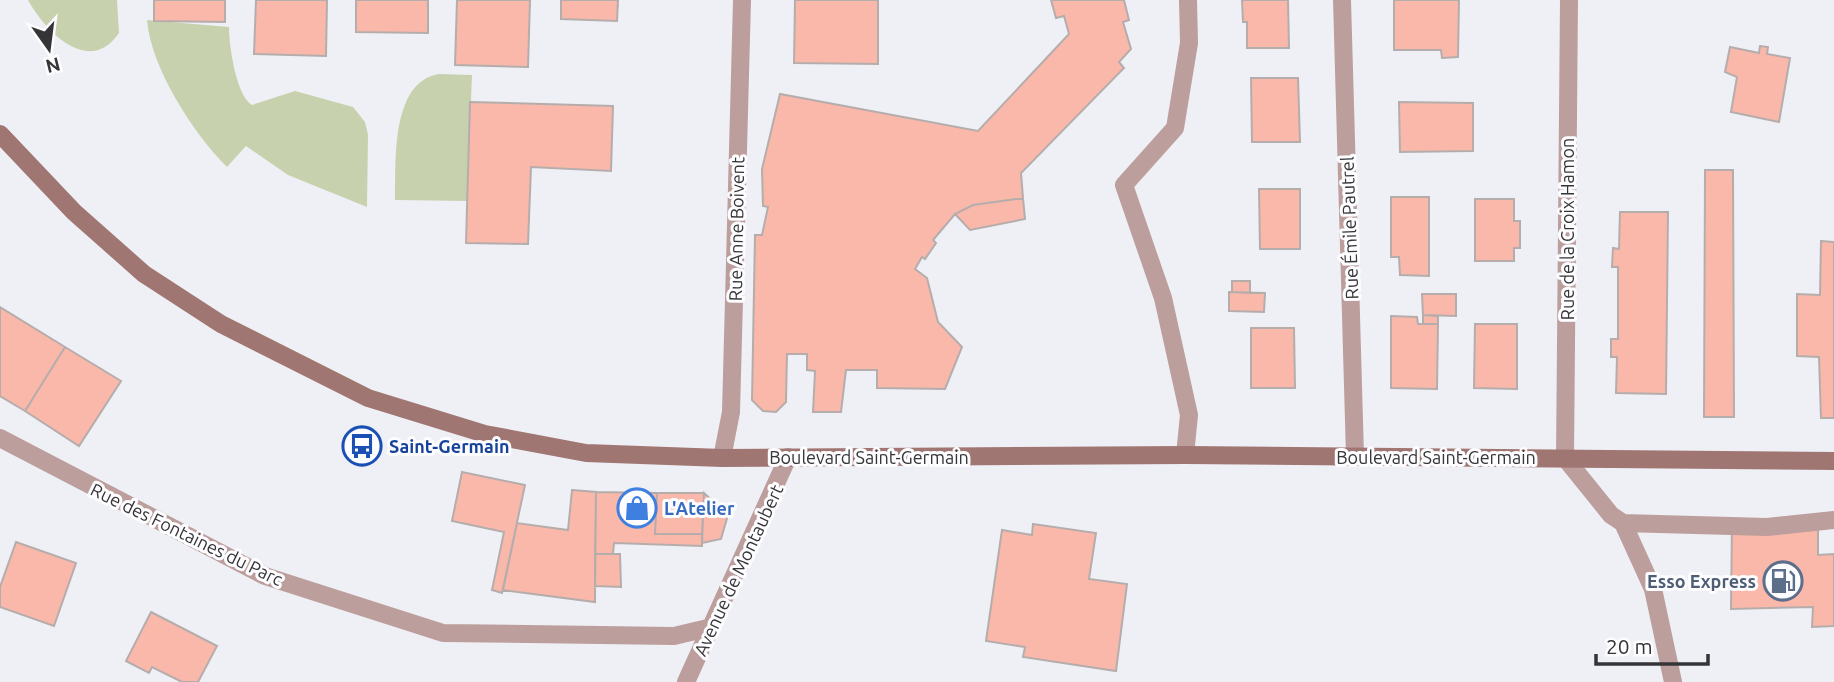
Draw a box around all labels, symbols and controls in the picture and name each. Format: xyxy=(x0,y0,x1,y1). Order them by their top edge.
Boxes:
north arrow xyxy=(14,14,84,84)
text: N xyxy=(44,53,63,78)
street label: Rue de la Croix Hamon xyxy=(1557,138,1577,320)
street label: Rue Émile Pautrel xyxy=(1336,156,1361,300)
street label: Rue Anne Boivent xyxy=(725,157,747,301)
bus stop icon: Saint-Germain xyxy=(341,425,383,467)
place label: Saint-Germain xyxy=(389,436,509,456)
street label: Boulevard Saint-Germain xyxy=(769,447,969,467)
street label: Boulevard Saint-Germain xyxy=(1336,447,1536,467)
street label: Rue des Fontaines du Parc xyxy=(88,479,286,589)
street label: Avenue de Montaubert xyxy=(689,481,787,659)
shop icon: L'Atelier xyxy=(616,487,658,529)
place label: L'Atelier xyxy=(664,498,735,518)
fuel station icon: Esso Express xyxy=(1762,560,1804,602)
place label: Esso Express xyxy=(1647,571,1756,591)
scale bar xyxy=(1596,622,1708,666)
text: 20 m xyxy=(1606,634,1653,658)

